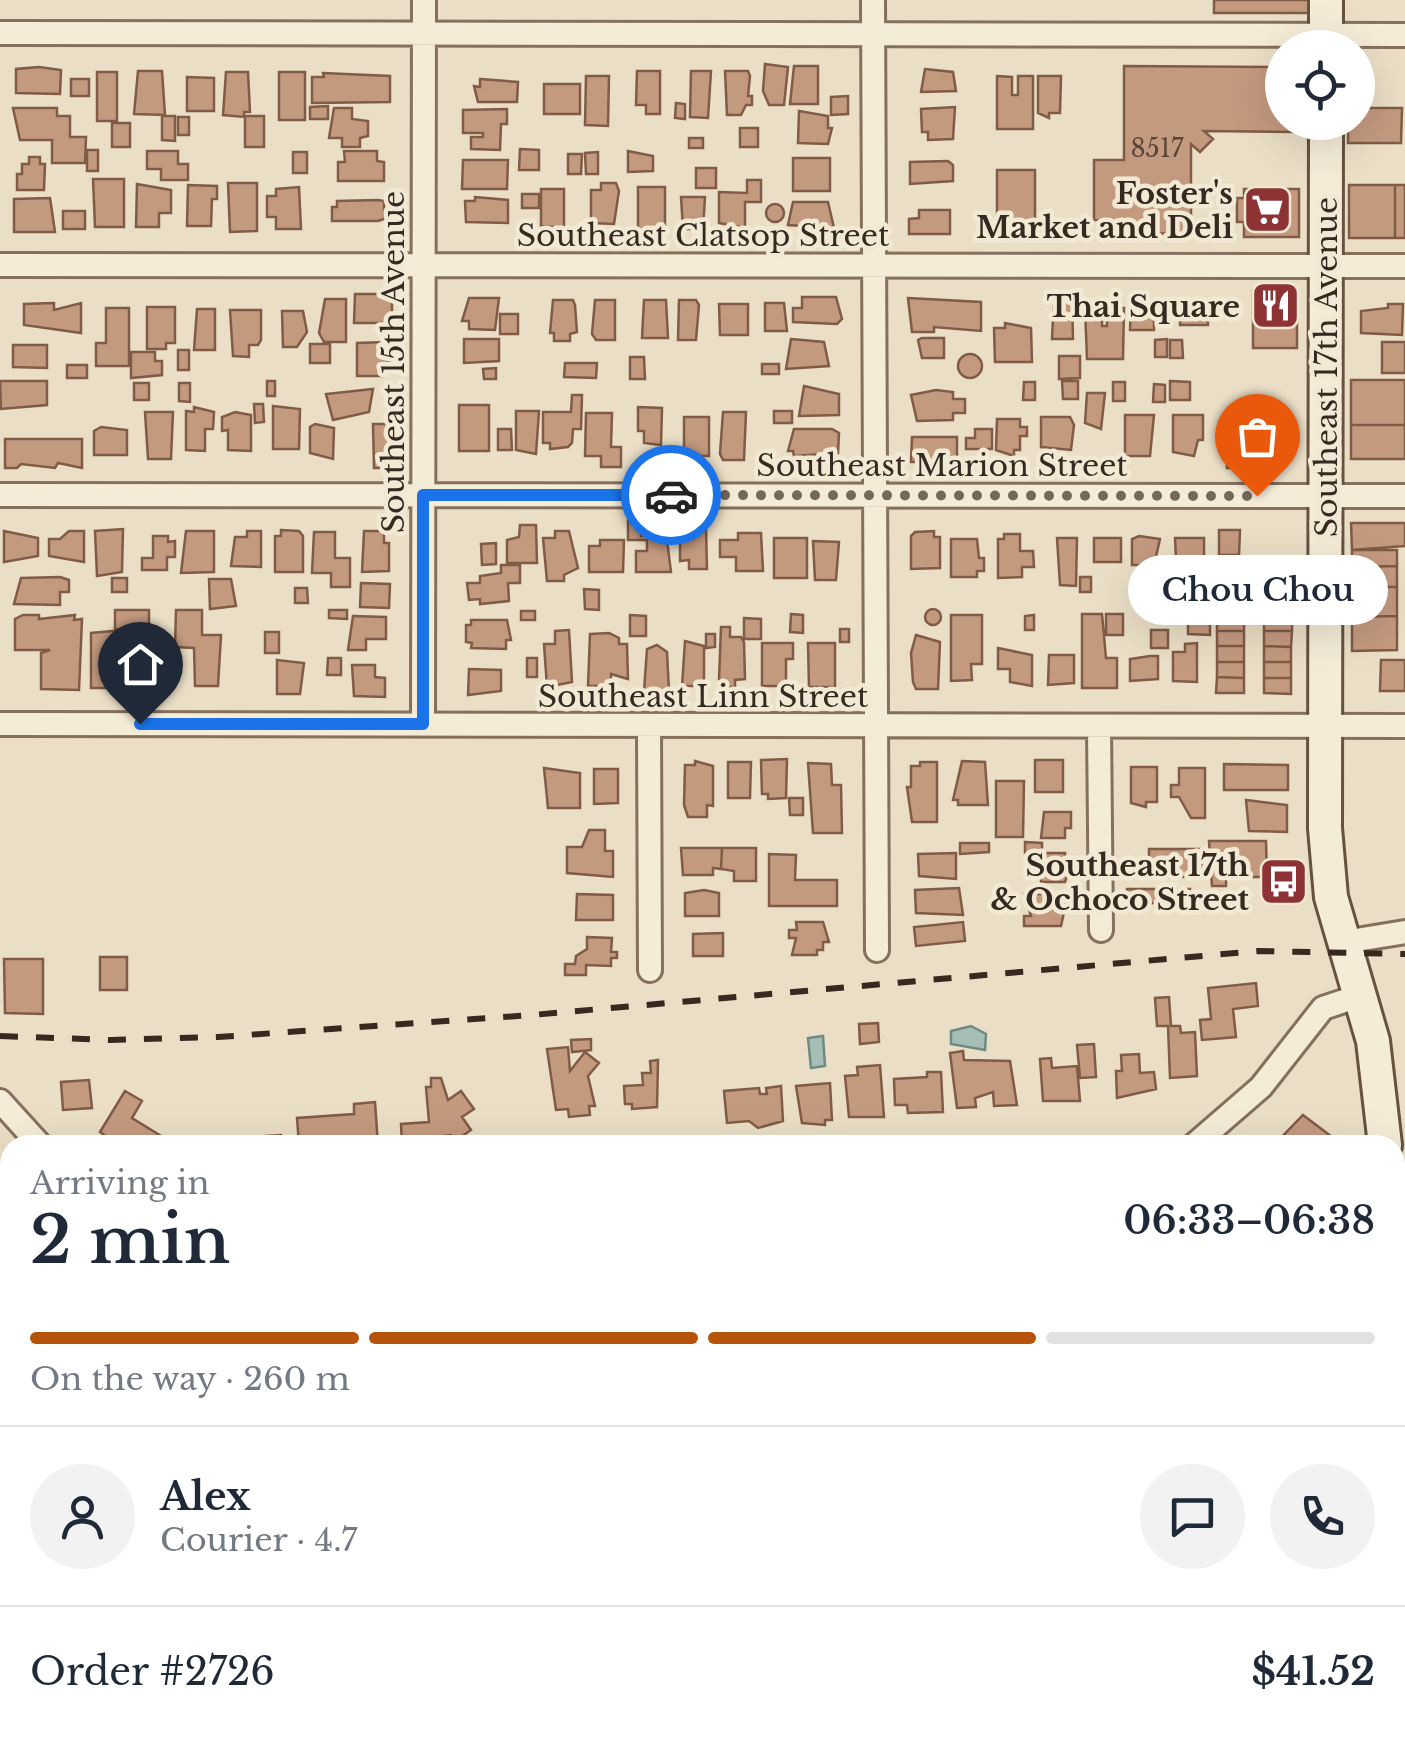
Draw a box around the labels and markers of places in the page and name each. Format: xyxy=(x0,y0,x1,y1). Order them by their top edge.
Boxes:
place label: Foster's Market and Deli xyxy=(976,175,1233,246)
supermarket icon: Foster's Market and Deli xyxy=(1242,184,1294,236)
restaurant icon: Thai Square xyxy=(1249,280,1301,332)
place label: Thai Square xyxy=(1047,288,1240,325)
pin xyxy=(1215,394,1300,497)
callout: Chou Chou xyxy=(1127,556,1387,626)
pin xyxy=(98,622,183,725)
place label: Southeast 17th & Ochoco Street xyxy=(991,847,1250,918)
bus stop icon: Southeast 17th & Ochoco Street xyxy=(1258,856,1310,908)

